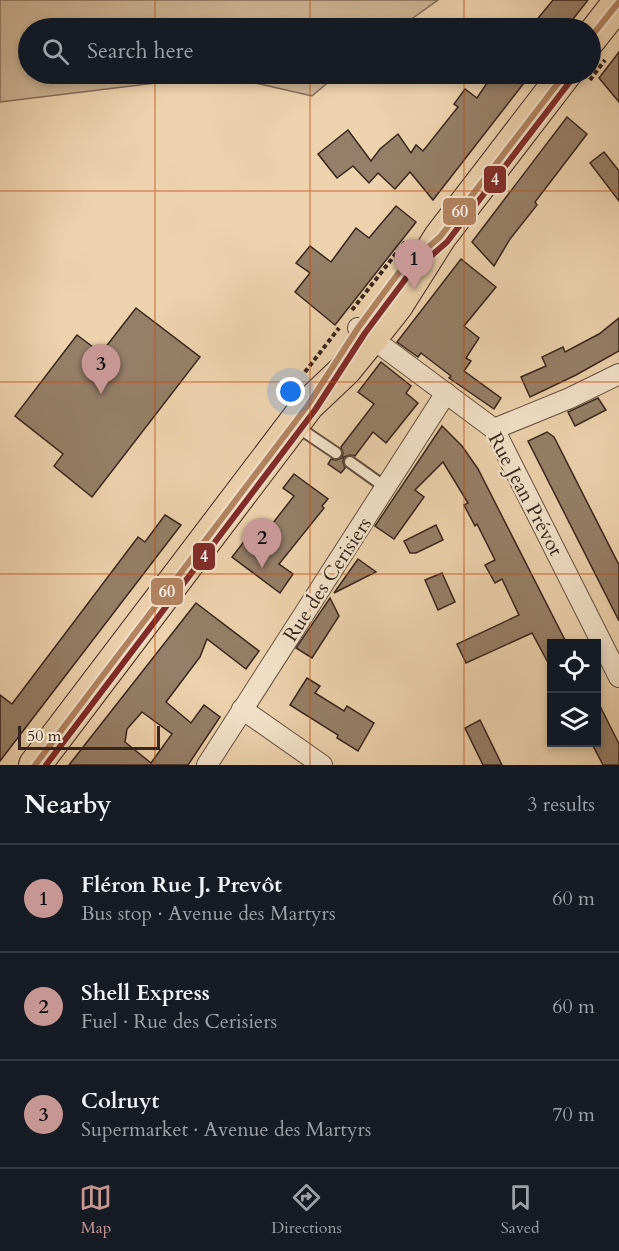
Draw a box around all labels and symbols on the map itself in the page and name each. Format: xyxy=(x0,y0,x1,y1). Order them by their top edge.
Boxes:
line badge: 4 xyxy=(483,165,507,194)
text: 4 xyxy=(491,169,499,191)
line badge: 60 xyxy=(442,197,477,226)
text: 60 xyxy=(452,201,468,223)
pin: 1 xyxy=(394,240,434,289)
pin: 3 xyxy=(82,344,120,394)
your location xyxy=(276,377,305,406)
street label: Rue Jean Prévot xyxy=(482,428,570,561)
street label: Rue des Cerisiers xyxy=(277,512,378,647)
pin: 2 xyxy=(242,518,282,568)
line badge: 4 xyxy=(192,542,216,571)
text: 4 xyxy=(200,546,208,568)
line badge: 60 xyxy=(150,577,184,606)
text: 60 xyxy=(159,581,175,603)
scale bar xyxy=(18,723,160,750)

